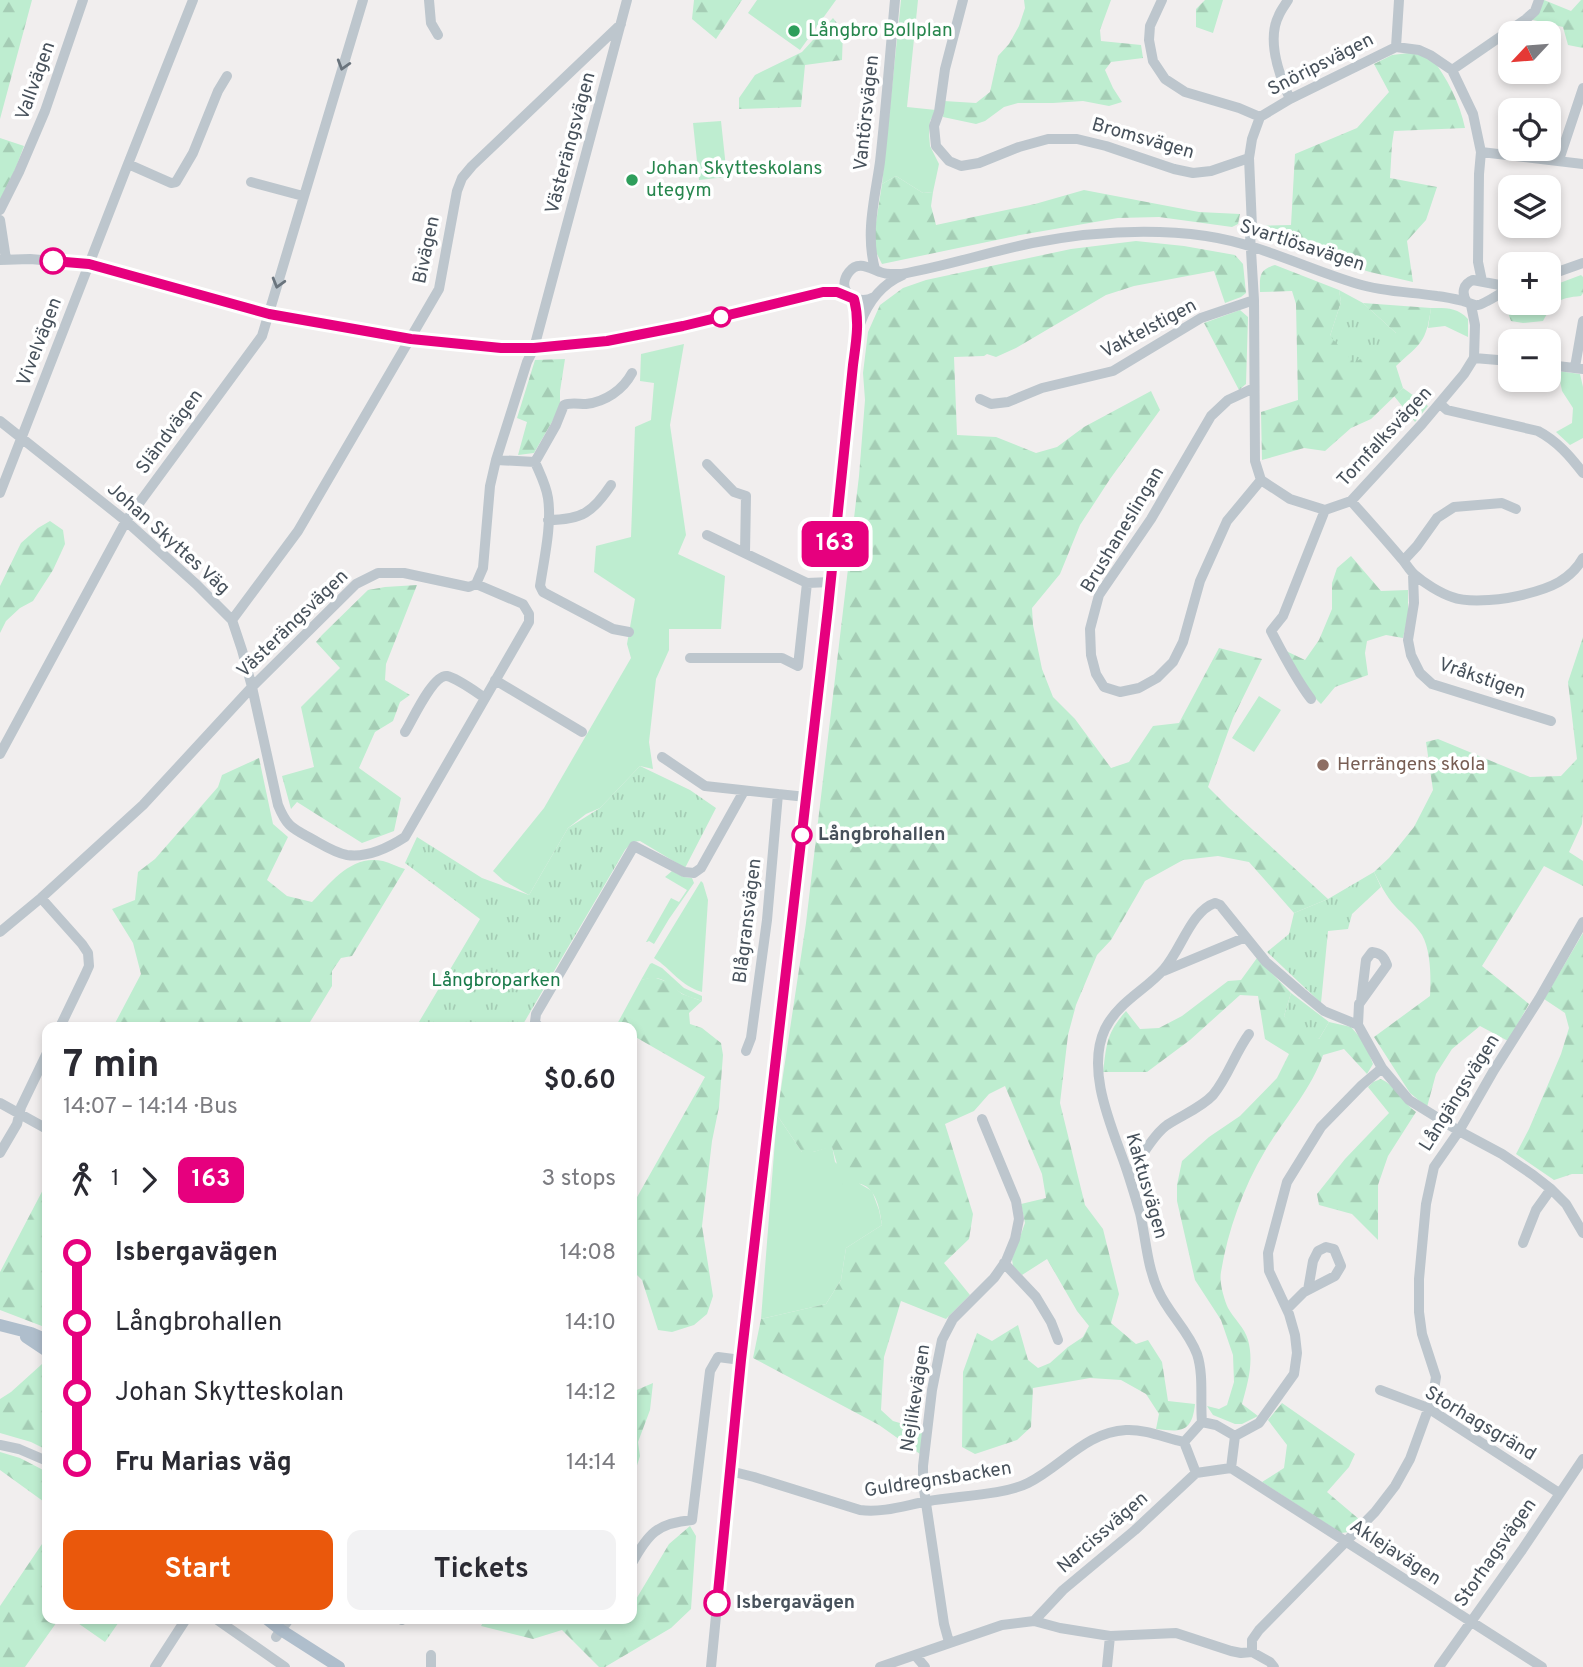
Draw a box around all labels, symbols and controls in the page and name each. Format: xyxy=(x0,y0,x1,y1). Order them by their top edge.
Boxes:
place label: Långbro Bollplan xyxy=(808,19,953,43)
north arrow xyxy=(1498,21,1561,84)
map controls xyxy=(1498,21,1561,392)
marker: Långbro Bollplan xyxy=(786,23,802,39)
street label: Snöripsvägen xyxy=(1264,28,1378,102)
street label: Vallvägen xyxy=(11,38,61,124)
street label: Vantörsvägen xyxy=(849,54,885,172)
one-way arrow xyxy=(336,59,351,71)
street label: Västerängsvägen xyxy=(541,70,601,216)
button: locate xyxy=(1498,98,1561,161)
street label: Bromsvägen xyxy=(1089,113,1197,165)
place label: Johan Skytteskolans utegym xyxy=(646,157,822,203)
marker: Johan Skytteskolans utegym xyxy=(624,172,640,188)
button: layers xyxy=(1498,175,1561,238)
street label: Bivägen xyxy=(408,214,446,286)
street label: Svartlösavägen xyxy=(1236,214,1368,278)
unlabelled marker xyxy=(40,248,66,274)
button: + xyxy=(1498,252,1561,315)
one-way arrow xyxy=(271,277,286,289)
street label: Vivelvägen xyxy=(12,294,68,390)
street label: Vaktelstigen xyxy=(1097,294,1201,364)
unlabelled marker xyxy=(711,307,731,327)
button: − xyxy=(1498,329,1561,392)
street label: Tornfalksvägen xyxy=(1332,382,1438,492)
street label: Sländvägen xyxy=(131,385,209,479)
street label: Brushaneslingan xyxy=(1076,463,1170,597)
street label: Johan Skyttes Väg xyxy=(102,478,234,600)
line badge: 163 xyxy=(795,521,875,567)
text: 163 xyxy=(816,529,854,559)
street label: Västerängsvägen xyxy=(232,565,354,683)
street label: Vråkstigen xyxy=(1435,653,1529,705)
place label: Herrängens skola xyxy=(1337,753,1485,777)
marker: Herrängens skola xyxy=(1315,757,1331,773)
place label: Långbrohallen xyxy=(818,823,945,847)
marker: Långbrohallen xyxy=(792,825,812,845)
street label: Blågransvägen xyxy=(728,857,768,985)
park label: Långbroparken xyxy=(431,969,561,993)
street label: Långängsvägen xyxy=(1414,1030,1506,1156)
text: 7 min xyxy=(63,1042,160,1091)
text: $0.60 xyxy=(544,1065,616,1098)
text: 14:07 – 14:14 · Bus xyxy=(63,1093,238,1122)
street label: Kaktusvägen xyxy=(1119,1130,1173,1242)
icon: walk xyxy=(63,1161,101,1199)
icon: forward xyxy=(130,1161,168,1199)
text: 1 xyxy=(111,1165,120,1194)
text: 163 xyxy=(192,1165,230,1195)
text: 3 stops xyxy=(541,1165,616,1194)
text: Isbergavägen xyxy=(115,1237,278,1270)
text: 14:08 xyxy=(560,1239,616,1268)
text: Långbrohallen xyxy=(115,1307,282,1340)
text: 14:10 xyxy=(565,1309,616,1338)
street label: Nejlikevägen xyxy=(896,1342,936,1454)
text: Johan Skytteskolan xyxy=(115,1377,344,1410)
text: 14:12 xyxy=(566,1379,616,1408)
street label: Storhagsgränd xyxy=(1420,1381,1540,1467)
text: Fru Marias väg xyxy=(115,1447,292,1480)
text: 14:14 xyxy=(566,1449,616,1478)
street label: Guldregnsbacken xyxy=(863,1457,1013,1503)
street label: Narcissvägen xyxy=(1053,1487,1153,1579)
street label: Storhagsvägen xyxy=(1450,1494,1542,1612)
street label: Aklejavägen xyxy=(1345,1515,1445,1591)
button: Start xyxy=(63,1530,333,1610)
button: Tickets xyxy=(347,1530,616,1610)
marker: Isbergavägen xyxy=(704,1590,730,1616)
place label: Isbergavägen xyxy=(736,1591,855,1615)

